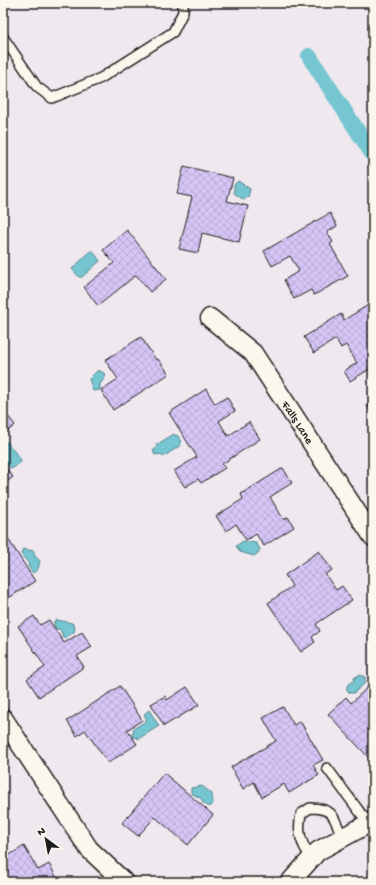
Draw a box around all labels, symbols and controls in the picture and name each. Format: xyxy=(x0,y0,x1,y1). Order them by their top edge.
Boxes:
street label: Falls Lane xyxy=(277,398,316,448)
north arrow xyxy=(26,819,66,859)
text: N xyxy=(36,825,48,839)

